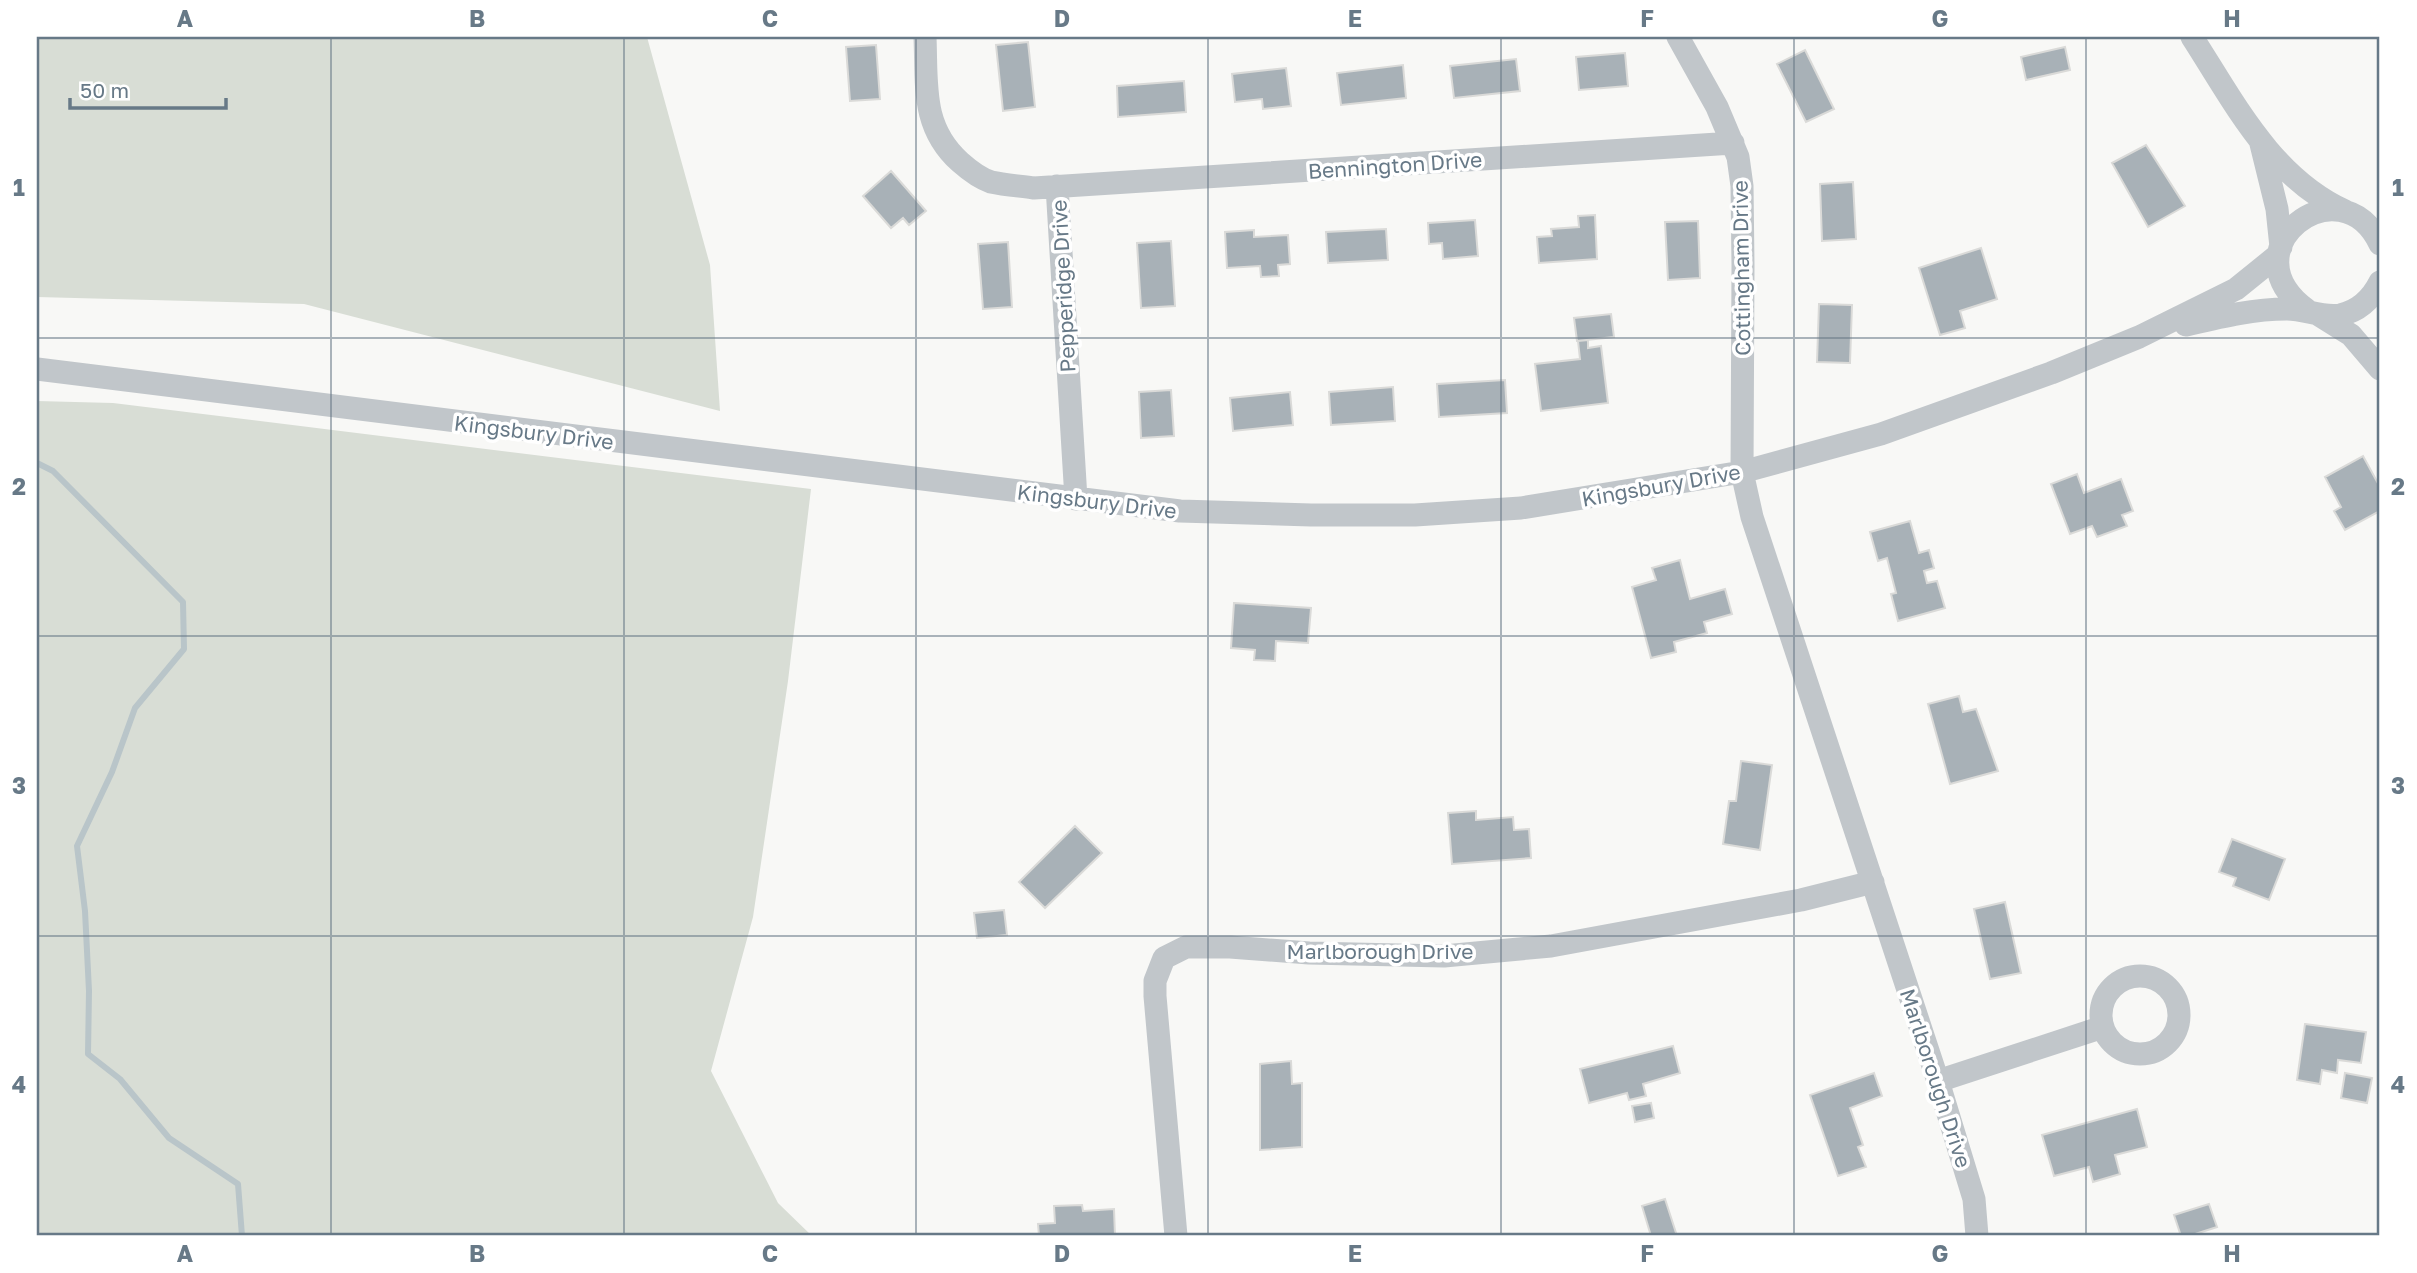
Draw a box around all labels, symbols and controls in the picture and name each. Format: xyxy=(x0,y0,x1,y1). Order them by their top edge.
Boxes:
text: A xyxy=(177,4,194,32)
text: B xyxy=(469,4,485,32)
text: C xyxy=(762,4,778,32)
text: D xyxy=(1054,4,1070,32)
text: E xyxy=(1348,4,1362,32)
text: F xyxy=(1640,4,1654,32)
text: G xyxy=(1932,4,1948,32)
text: H xyxy=(2223,4,2241,32)
scale bar xyxy=(70,66,226,110)
text: 50 m xyxy=(80,77,129,103)
street label: Bennington Drive xyxy=(1307,146,1483,184)
text: 1 xyxy=(13,173,25,201)
text: 1 xyxy=(2392,173,2404,201)
street label: Cottingham Drive xyxy=(1726,180,1756,356)
street label: Pepperidge Drive xyxy=(1045,199,1081,373)
street label: Kingsbury Drive xyxy=(453,409,615,455)
street label: Kingsbury Drive xyxy=(1580,458,1742,512)
text: 2 xyxy=(12,472,26,500)
text: 2 xyxy=(2391,472,2405,500)
street label: Kingsbury Drive xyxy=(1016,478,1178,524)
text: 3 xyxy=(12,771,26,799)
text: 3 xyxy=(2391,771,2405,799)
street label: Marlborough Drive xyxy=(1287,938,1473,964)
street label: Marlborough Drive xyxy=(1895,985,1977,1171)
text: 4 xyxy=(12,1070,26,1098)
text: 4 xyxy=(2391,1070,2405,1098)
text: A xyxy=(177,1239,194,1267)
text: B xyxy=(469,1239,485,1267)
text: C xyxy=(762,1239,778,1267)
text: D xyxy=(1054,1239,1070,1267)
text: E xyxy=(1348,1239,1362,1267)
text: F xyxy=(1640,1239,1654,1267)
text: G xyxy=(1932,1239,1948,1267)
text: H xyxy=(2223,1239,2241,1267)

